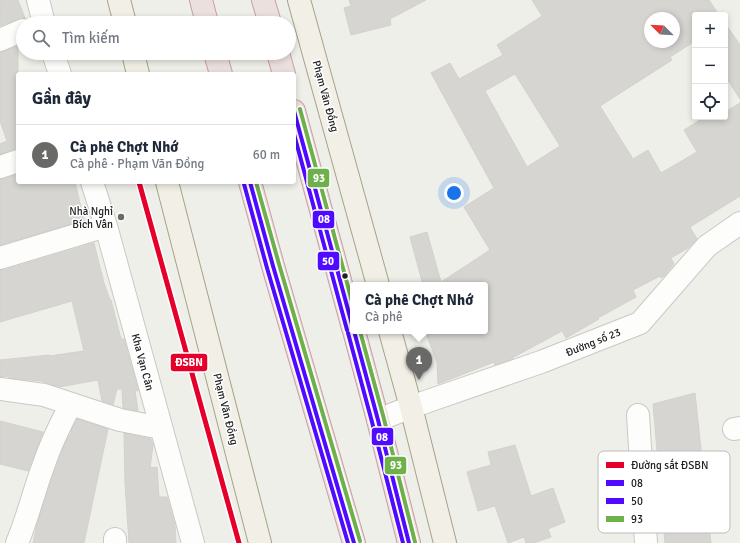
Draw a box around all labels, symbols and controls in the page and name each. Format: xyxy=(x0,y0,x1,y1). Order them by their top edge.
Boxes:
north arrow xyxy=(644,12,680,48)
map controls xyxy=(692,12,728,120)
button: + xyxy=(692,12,728,48)
search box xyxy=(16,16,296,60)
icon: search xyxy=(30,27,52,49)
text: Tìm kiếm xyxy=(62,29,120,47)
button: − xyxy=(692,48,728,84)
street label: Phạm Văn Đồng xyxy=(310,59,342,134)
button: locate xyxy=(692,84,728,120)
text: Gần đây xyxy=(32,88,91,109)
text: Cà phê Chợt Nhớ xyxy=(70,138,178,156)
text: 1 xyxy=(41,147,49,163)
text: 60 m xyxy=(253,147,280,163)
text: Cà phê · Phạm Văn Đồng xyxy=(70,156,204,172)
line badge: 93 xyxy=(307,168,330,188)
text: 93 xyxy=(313,172,325,185)
your location xyxy=(444,183,464,203)
place label: Nhà Nghỉ Bích Vân xyxy=(69,205,113,231)
line badge: 08 xyxy=(312,210,335,229)
marker: Nhà Nghỉ Bích Vân xyxy=(116,212,126,222)
text: 08 xyxy=(318,213,330,226)
line badge: 50 xyxy=(317,251,340,271)
text: 50 xyxy=(322,255,334,268)
unlabelled marker xyxy=(340,271,350,281)
popup xyxy=(350,282,488,334)
text: Cà phê Chợt Nhớ xyxy=(365,291,473,309)
text: Cà phê xyxy=(365,309,403,325)
street label: Đường số 23 xyxy=(563,325,623,359)
street label: Kha Vạn Cân xyxy=(129,332,156,392)
pin: 1 xyxy=(406,347,432,380)
line badge: ĐSBN xyxy=(170,353,208,372)
text: ĐSBN xyxy=(175,356,203,369)
street label: Phạm Văn Đồng xyxy=(210,372,242,447)
line badge: 08 xyxy=(371,427,394,446)
text: 08 xyxy=(376,431,388,444)
legend xyxy=(598,451,730,533)
line badge: 93 xyxy=(384,456,407,475)
text: Đường sắt ĐSBN xyxy=(631,458,708,472)
text: 93 xyxy=(390,459,402,472)
text: 08 xyxy=(631,477,643,490)
text: 50 xyxy=(631,495,643,508)
text: 93 xyxy=(631,513,643,526)

